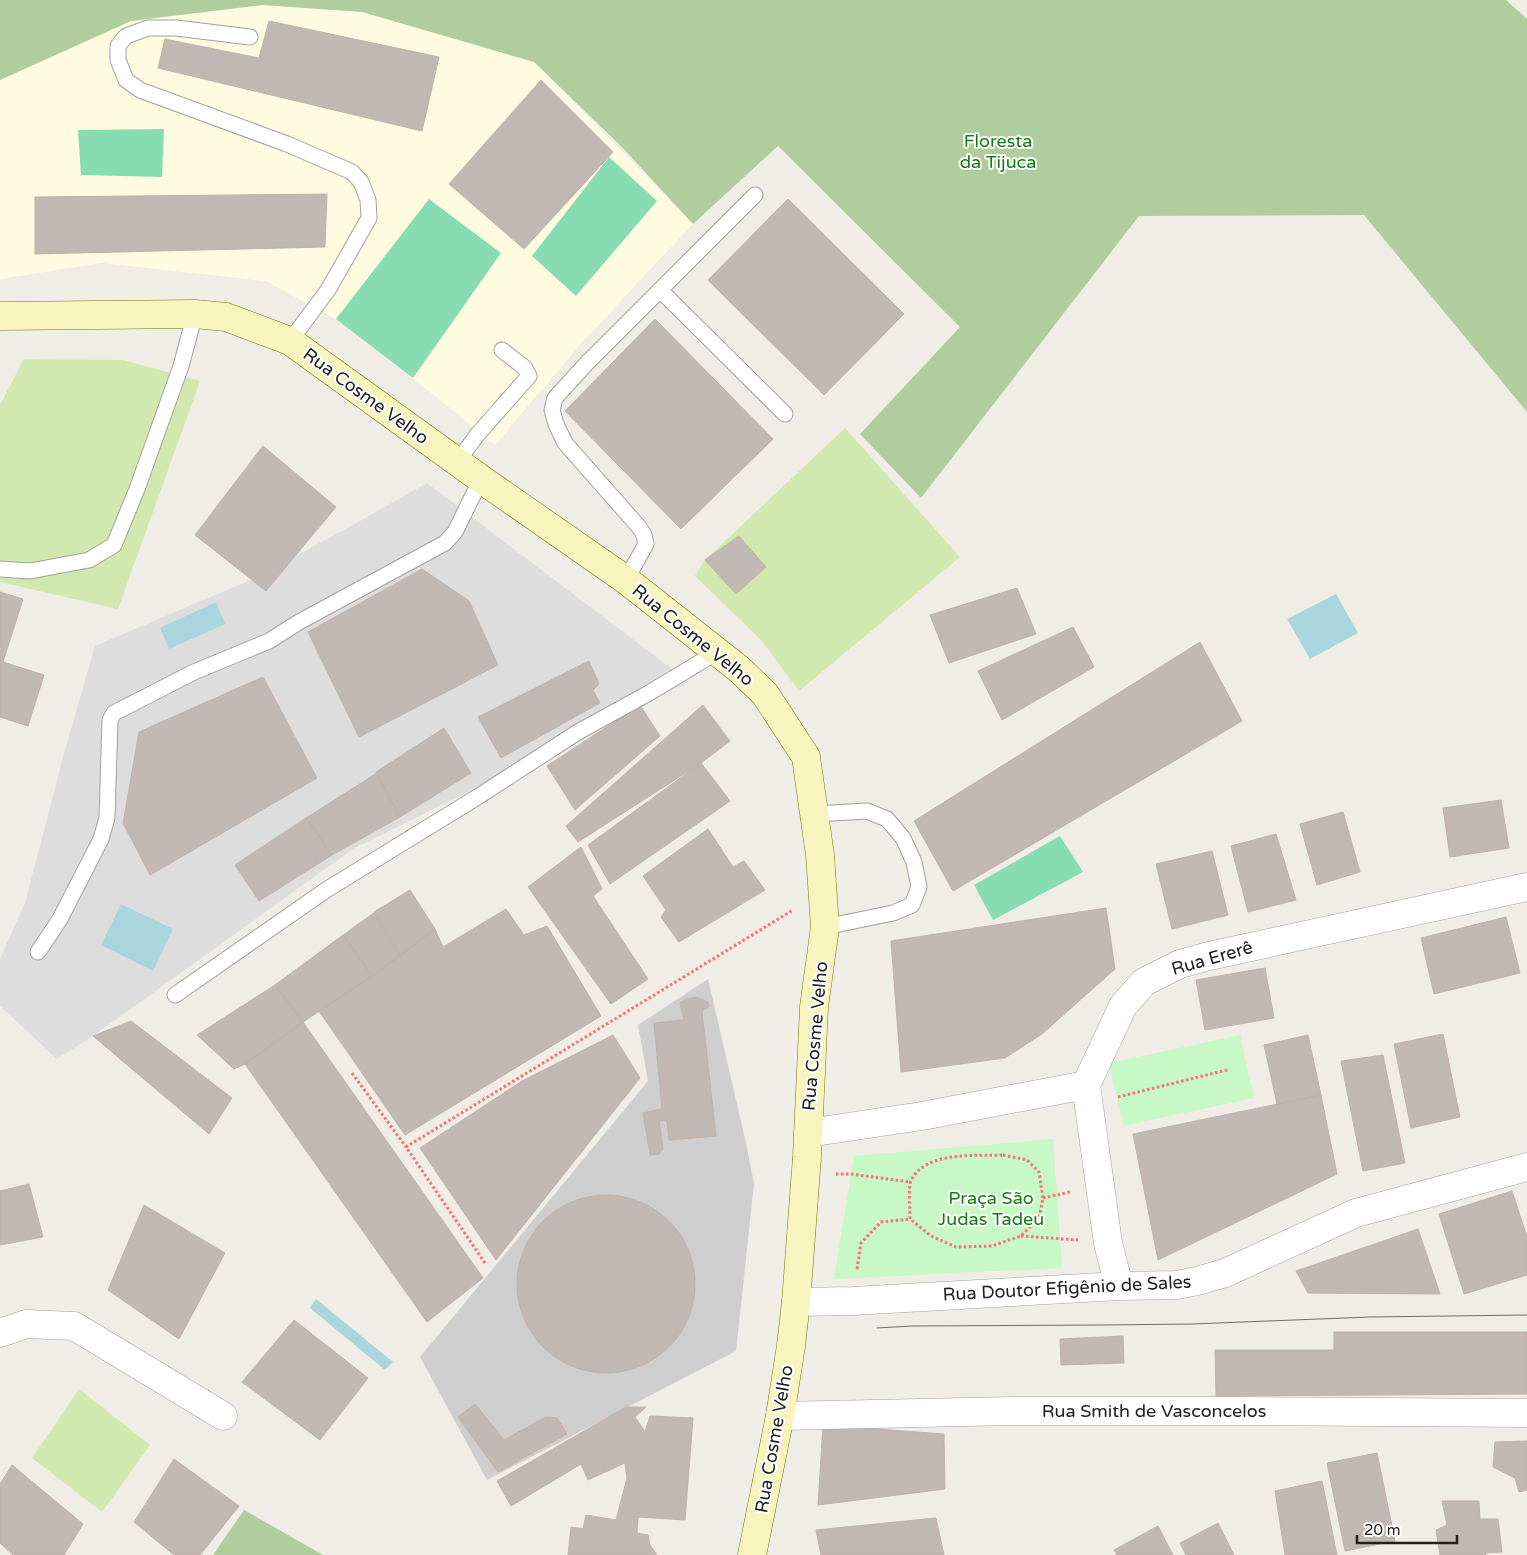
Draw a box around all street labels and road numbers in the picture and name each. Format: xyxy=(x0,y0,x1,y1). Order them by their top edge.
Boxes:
street label: Rua Cosme Velho xyxy=(299,343,433,449)
street label: Rua Cosme Velho xyxy=(628,579,758,691)
street label: Rua Ererê xyxy=(1169,936,1255,980)
street label: Rua Cosme Velho xyxy=(798,960,832,1112)
street label: Rua Doutor Efigênio de Sales xyxy=(942,1270,1192,1306)
street label: Rua Cosme Velho xyxy=(750,1363,798,1515)
street label: Rua Smith de Vasconcelos xyxy=(1042,1400,1266,1422)

